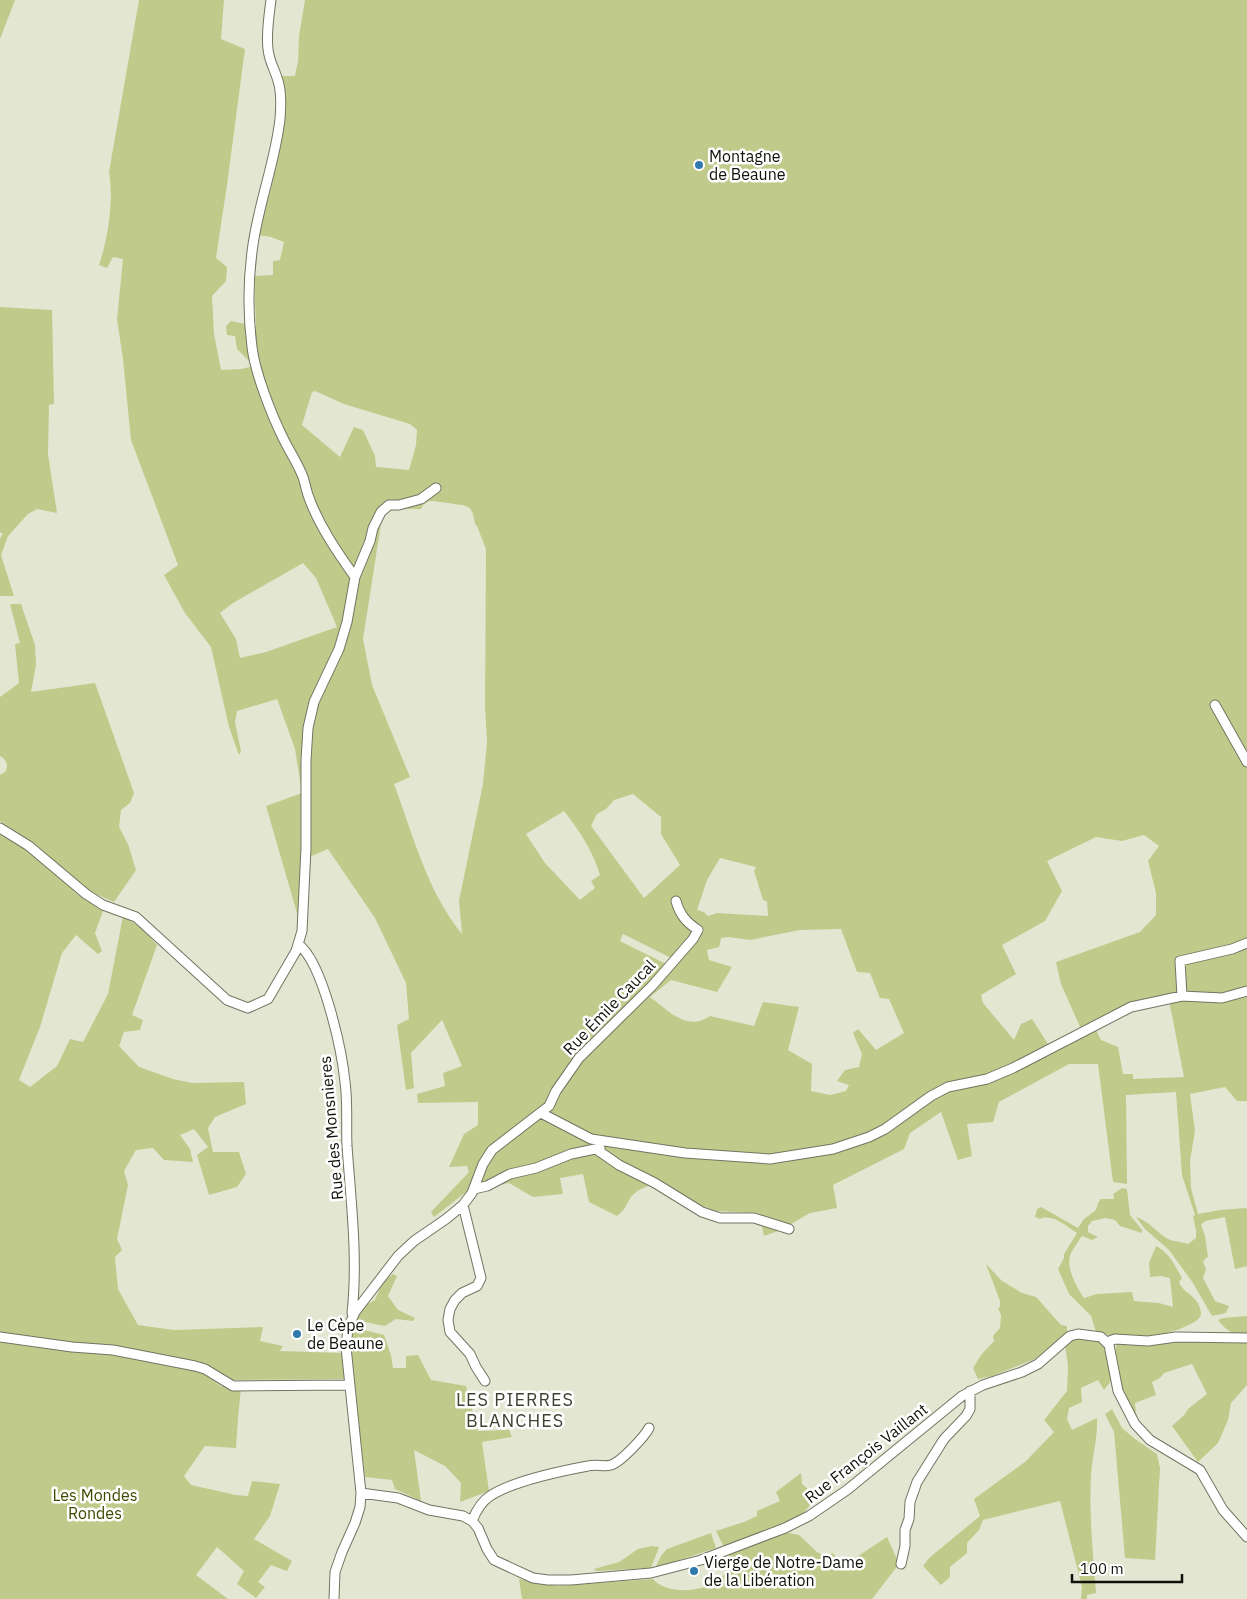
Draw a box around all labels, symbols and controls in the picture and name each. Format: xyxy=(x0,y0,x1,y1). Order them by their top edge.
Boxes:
place label: Montagne de Beaune xyxy=(709,146,786,184)
marker: Montagne de Beaune xyxy=(693,159,705,171)
street label: Rue Émile Caucal xyxy=(558,955,659,1059)
street label: Rue des Monsnieres xyxy=(315,1055,347,1201)
place label: Le Cèpe de Beaune xyxy=(307,1315,384,1353)
marker: Le Cèpe de Beaune xyxy=(291,1328,303,1340)
district label: LES PIERRES BLANCHES xyxy=(456,1388,574,1432)
street label: Rue François Vaillant xyxy=(801,1399,931,1507)
park label: Les Mondes Rondes xyxy=(52,1485,138,1523)
place label: Vierge de Notre-Dame de la Libération xyxy=(704,1552,864,1590)
scale bar xyxy=(1072,1552,1182,1584)
text: 100 m xyxy=(1080,1559,1124,1578)
marker: Vierge de Notre-Dame de la Libération xyxy=(688,1565,700,1577)

